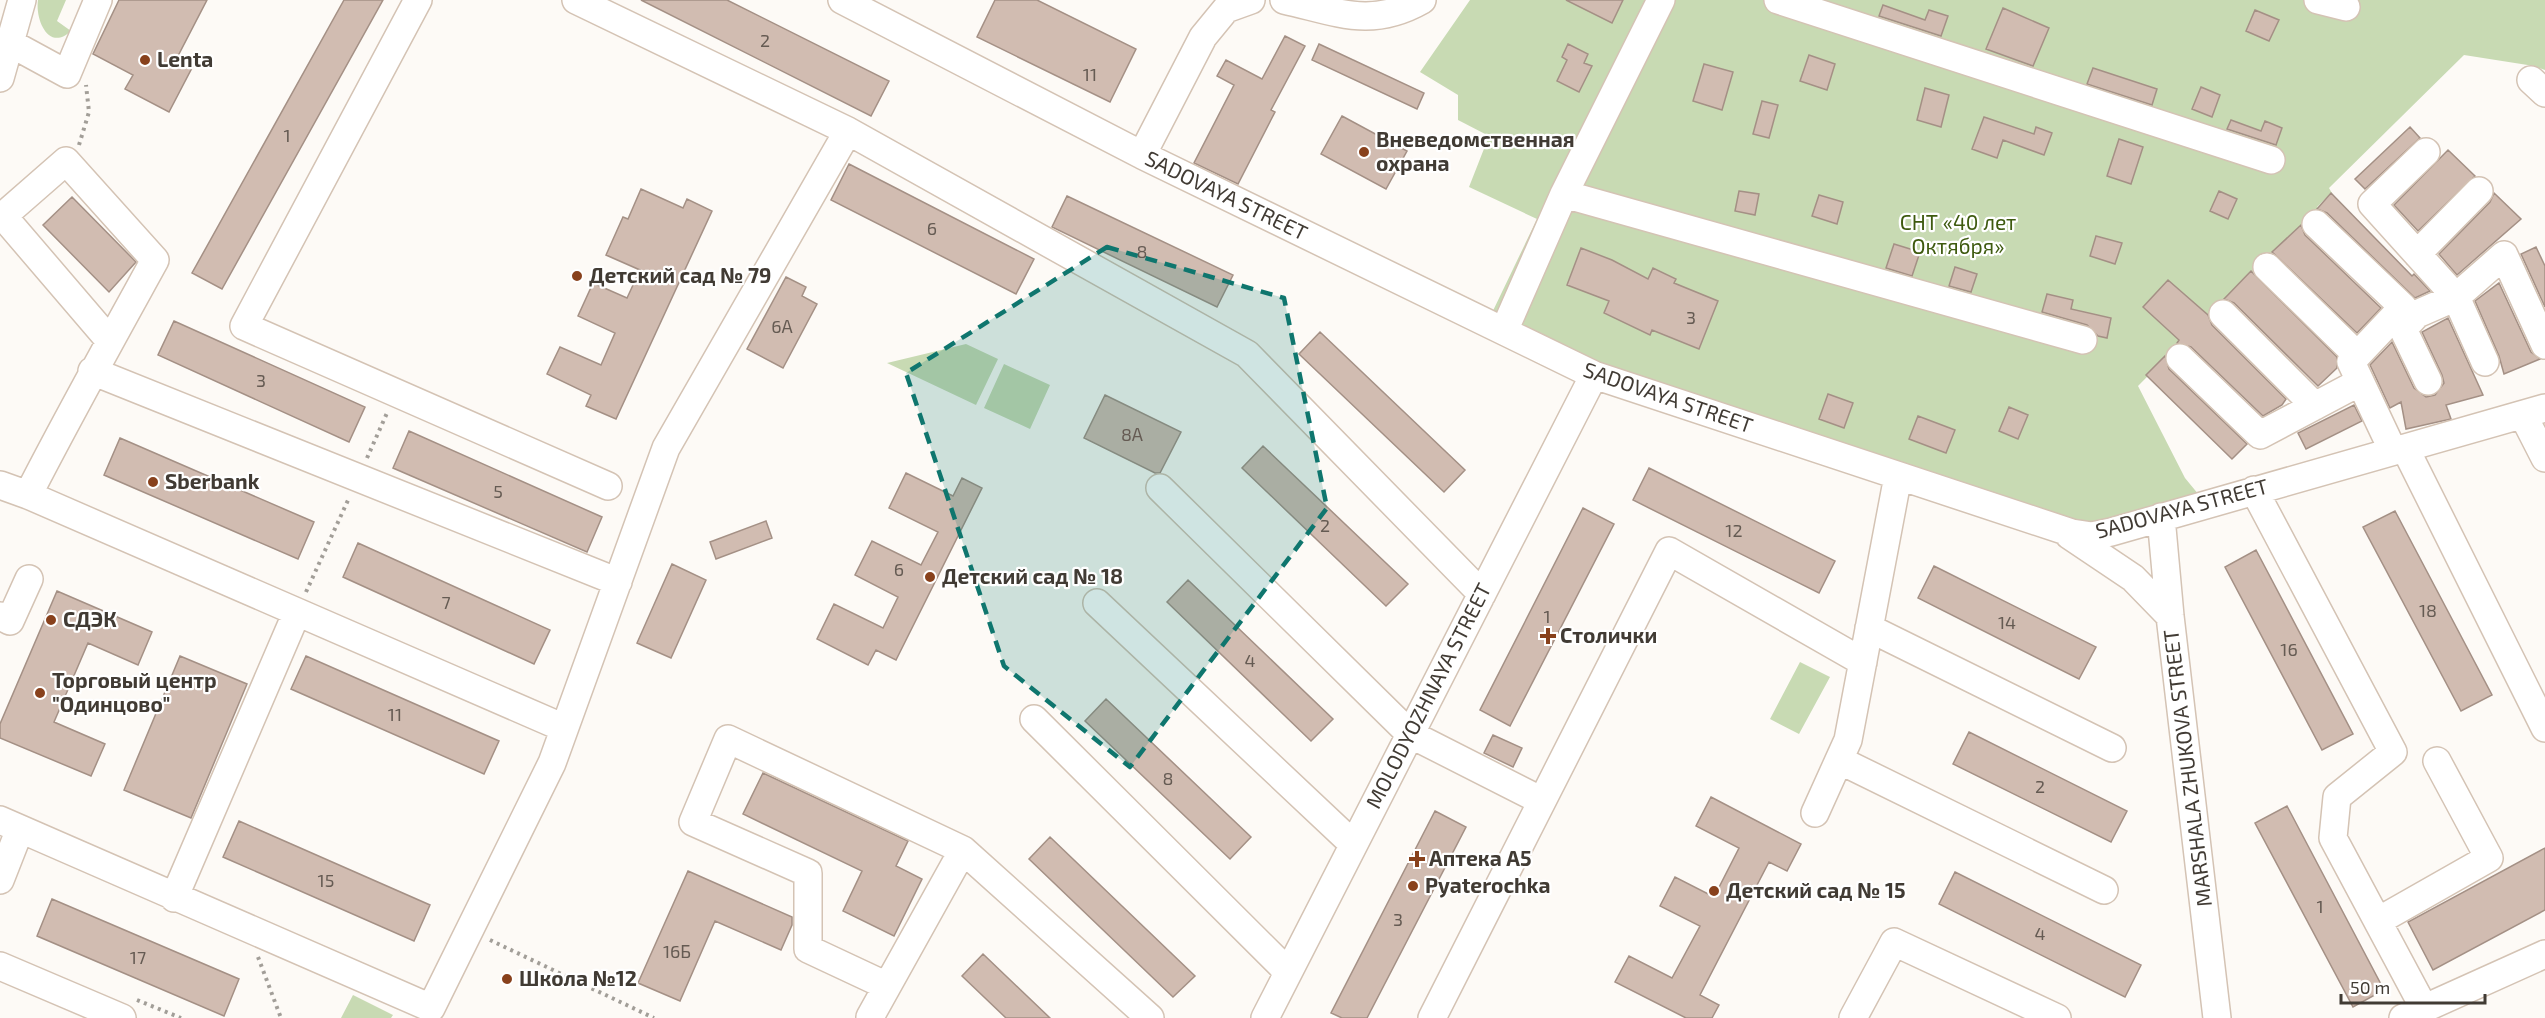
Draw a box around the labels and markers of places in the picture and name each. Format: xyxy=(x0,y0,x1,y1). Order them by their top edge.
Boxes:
place label: Lenta xyxy=(157,46,213,71)
marker: Lenta xyxy=(138,53,152,67)
place label: Вневедомственная охрана xyxy=(1376,126,1575,175)
marker: Вневедомственная охрана xyxy=(1357,145,1371,159)
place label: Детский сад № 79 xyxy=(589,262,771,287)
marker: Детский сад № 79 xyxy=(570,269,584,283)
place label: Sberbank xyxy=(165,468,260,493)
marker: Sberbank xyxy=(146,475,160,489)
place label: Детский сад № 18 xyxy=(942,563,1123,588)
marker: Детский сад № 18 xyxy=(923,570,937,584)
place label: СДЭК xyxy=(63,606,117,631)
marker: СДЭК xyxy=(44,613,58,627)
place label: Столички xyxy=(1560,622,1657,647)
marker: Столички xyxy=(1541,629,1555,643)
place label: Торговый центр "Одинцово" xyxy=(52,667,217,716)
marker: Торговый центр "Одинцово" xyxy=(33,686,47,700)
place label: Аптека A5 xyxy=(1429,845,1532,870)
marker: Аптека A5 xyxy=(1410,852,1424,866)
place label: Pyaterochka xyxy=(1425,872,1550,898)
place label: Детский сад № 15 xyxy=(1726,877,1906,902)
marker: Pyaterochka xyxy=(1406,879,1420,893)
marker: Детский сад № 15 xyxy=(1707,884,1721,898)
place label: Школа №12 xyxy=(519,965,637,990)
marker: Школа №12 xyxy=(500,972,514,986)

